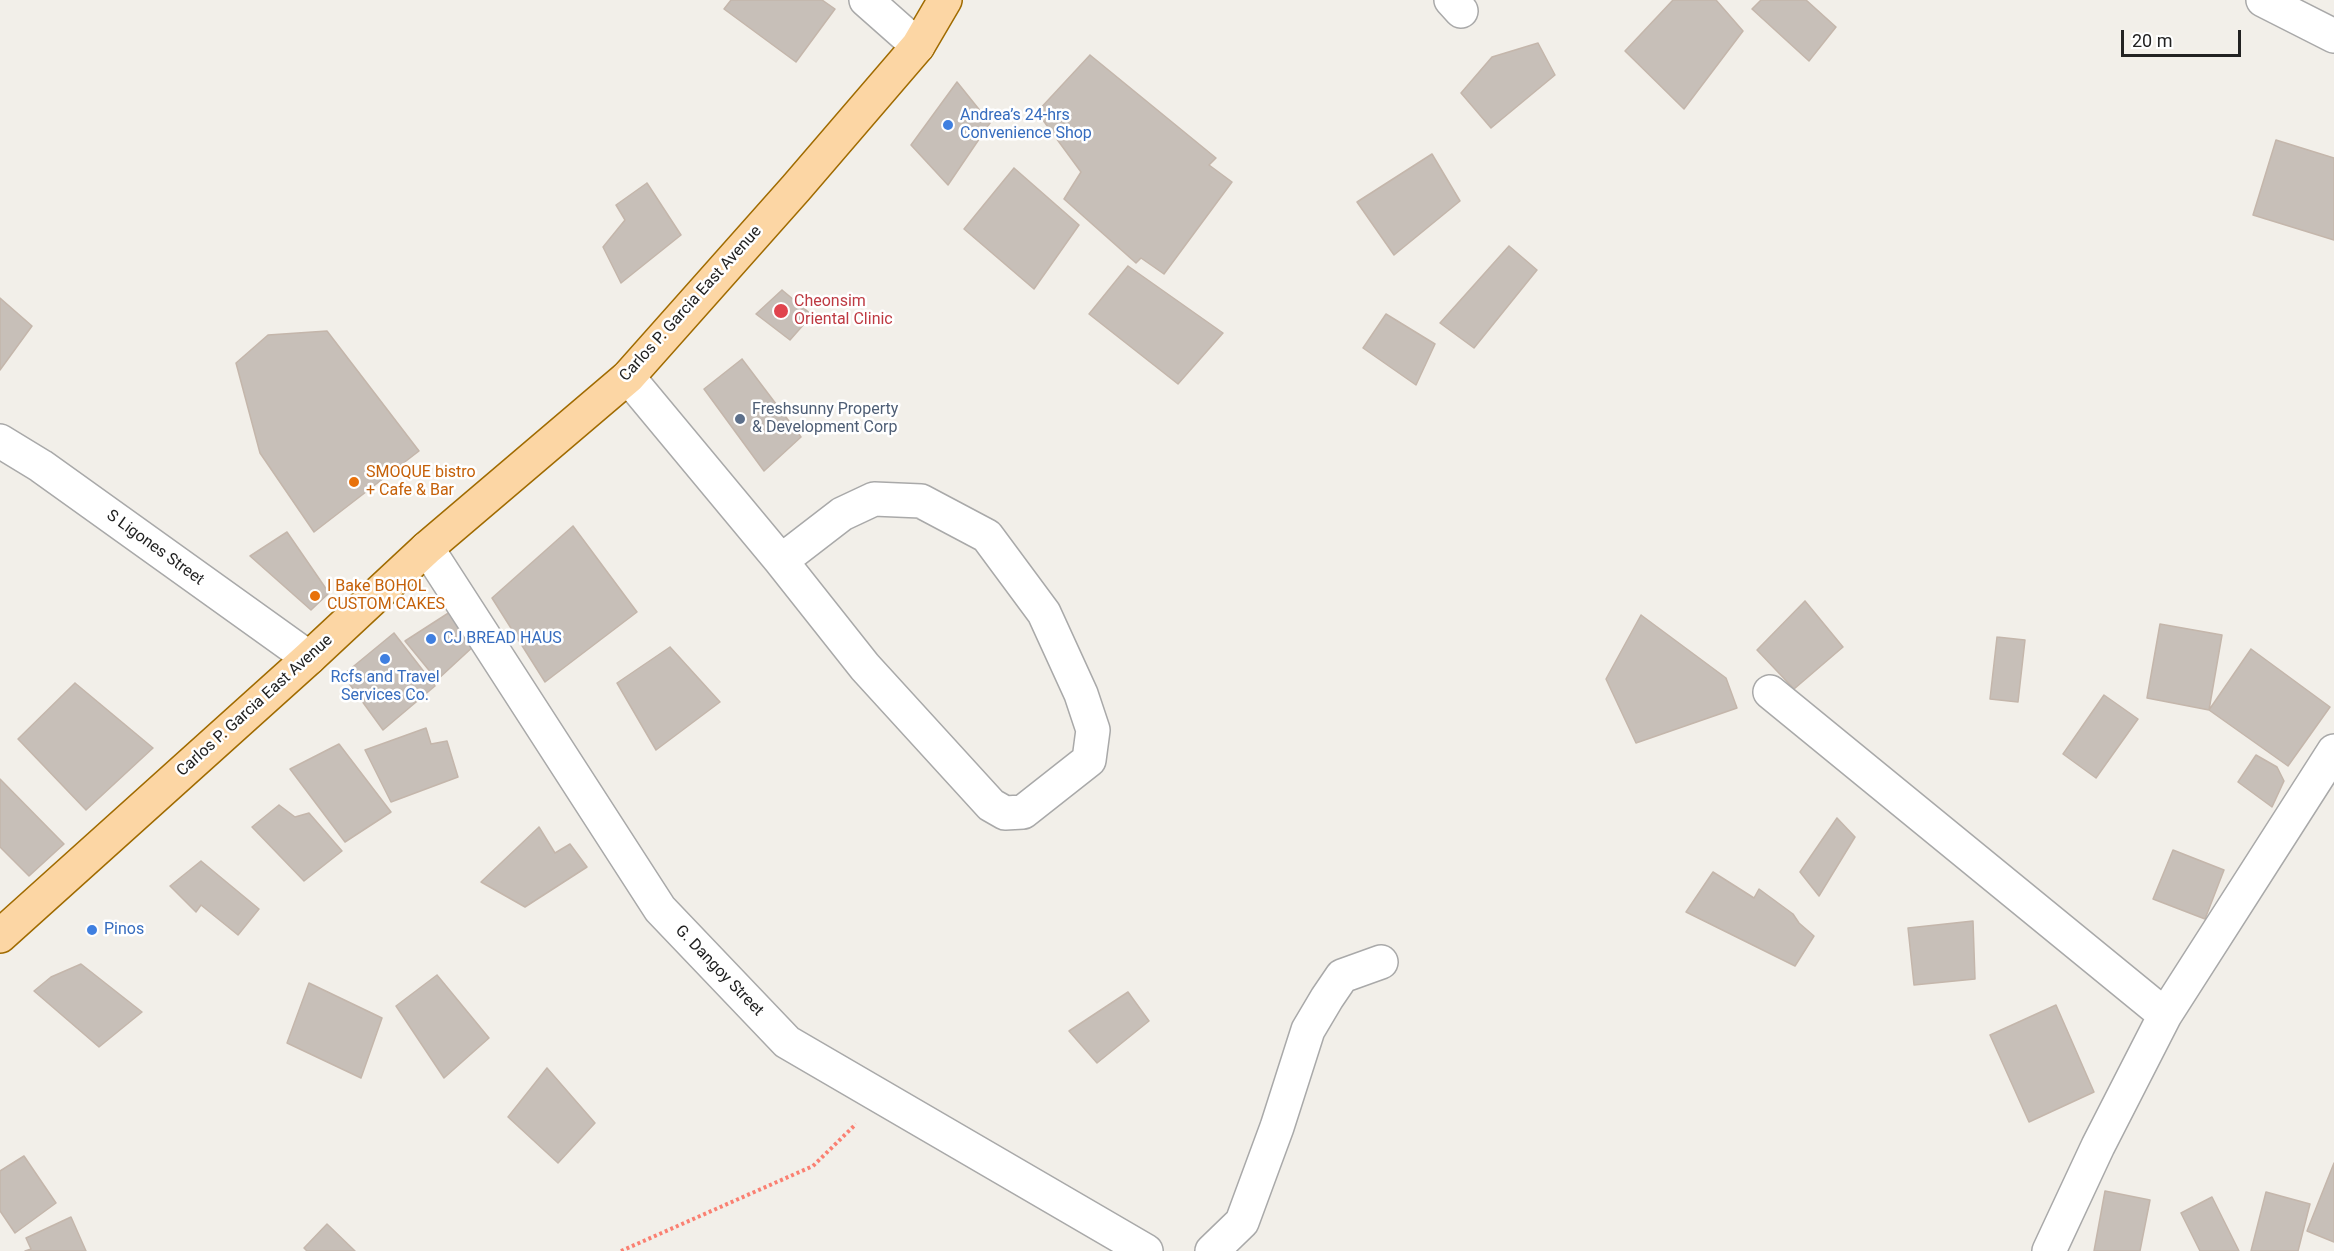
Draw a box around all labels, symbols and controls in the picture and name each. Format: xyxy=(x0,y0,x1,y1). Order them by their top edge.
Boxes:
scale bar xyxy=(2124,18,2244,56)
text: 20 m xyxy=(2132,30,2172,51)
place label: Andrea’s 24-hrs Convenience Shop xyxy=(960,106,1092,144)
marker: Andrea’s 24-hrs Convenience Shop xyxy=(941,118,955,132)
street label: Carlos P. Garcia East Avenue xyxy=(616,222,766,386)
place label: Cheonsim Oriental Clinic xyxy=(794,292,893,330)
marker: Cheonsim Oriental Clinic xyxy=(772,302,790,320)
place label: Freshsunny Property & Development Corp xyxy=(752,400,898,438)
marker: Freshsunny Property & Development Corp xyxy=(733,412,747,426)
place label: SMOQUE bistro + Cafe & Bar xyxy=(366,463,476,501)
marker: SMOQUE bistro + Cafe & Bar xyxy=(347,475,361,489)
street label: S Ligones Street xyxy=(102,506,208,590)
place label: I Bake BOHOL CUSTOM CAKES xyxy=(327,577,445,615)
marker: I Bake BOHOL CUSTOM CAKES xyxy=(308,589,322,603)
place label: CJ BREAD HAUS xyxy=(443,629,562,649)
street label: Carlos P. Garcia East Avenue xyxy=(173,631,337,781)
marker: CJ BREAD HAUS xyxy=(424,632,438,646)
marker: Rcfs and Travel Services Co. xyxy=(378,652,392,666)
place label: Rcfs and Travel Services Co. xyxy=(330,668,440,706)
place label: Pinos xyxy=(104,920,144,940)
street label: G. Dangoy Street xyxy=(671,922,767,1020)
marker: Pinos xyxy=(85,923,99,937)

